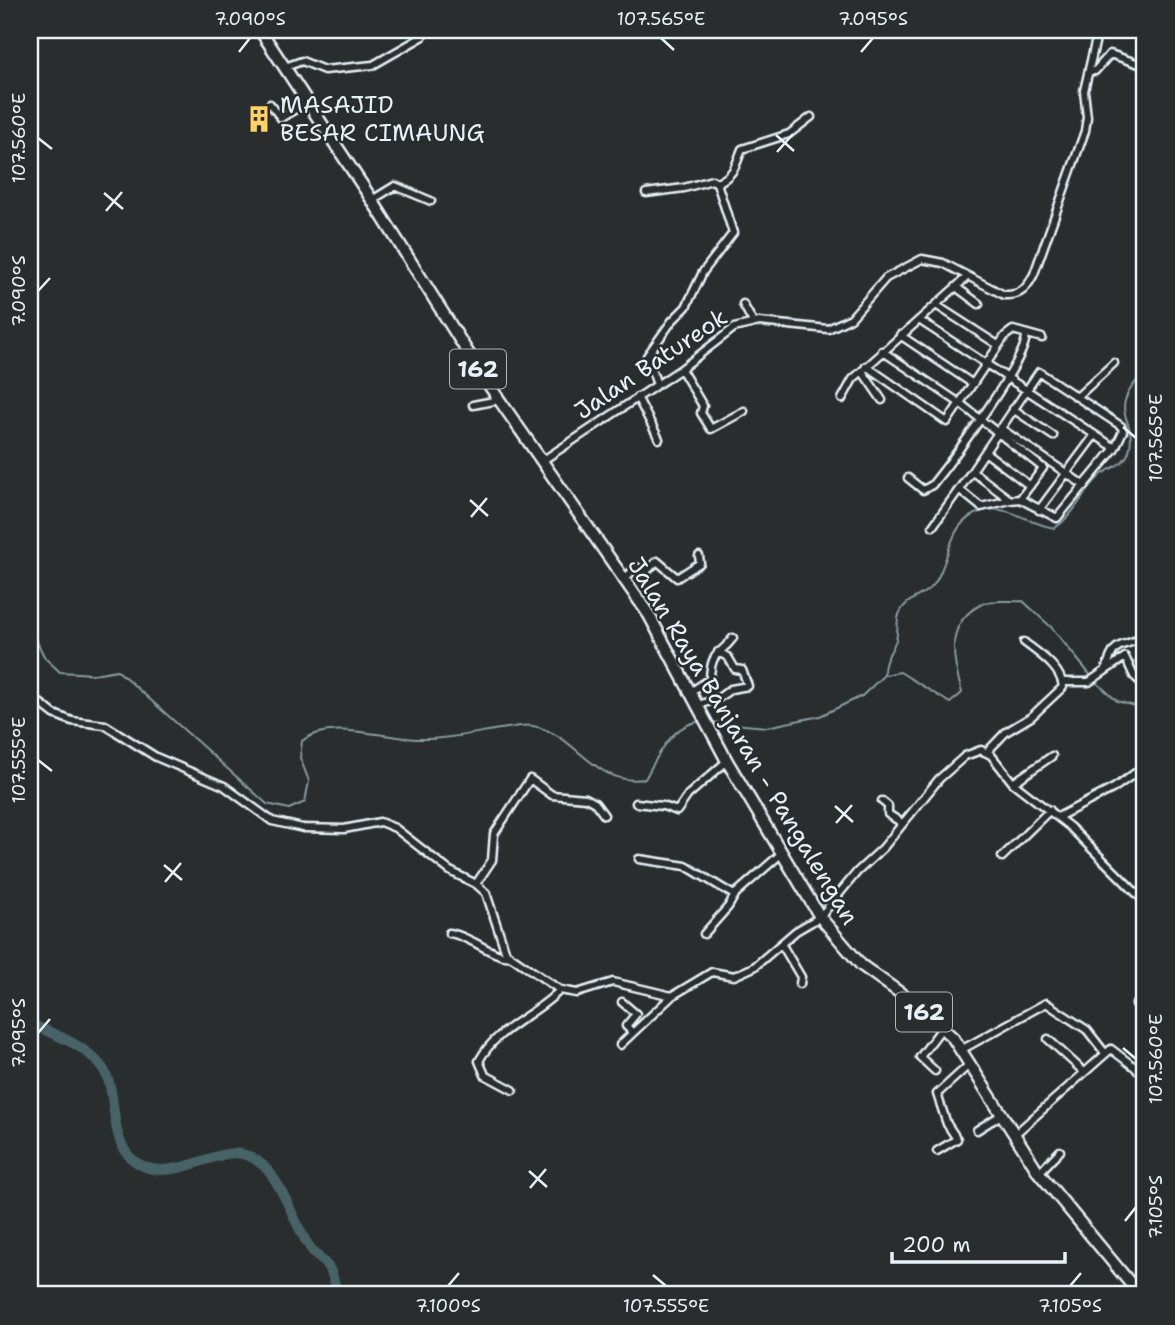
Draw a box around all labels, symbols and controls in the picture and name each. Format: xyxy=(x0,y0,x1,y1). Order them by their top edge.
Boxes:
text: 7.090°S xyxy=(214,7,286,31)
text: 107.565°E xyxy=(617,7,705,31)
text: 7.095°S xyxy=(838,7,908,31)
place label: MASAJID BESAR CIMAUNG xyxy=(280,89,485,149)
text: 107.560°E xyxy=(7,93,31,183)
building icon: MASAJID BESAR CIMAUNG xyxy=(244,104,274,134)
text: 7.090°S xyxy=(7,255,31,327)
street label: Jalan Batureok xyxy=(568,301,734,427)
road number: 162 xyxy=(450,350,506,388)
text: 107.565°E xyxy=(1144,394,1168,482)
street label: Jalan Raya Banjaran - Pangalengan xyxy=(620,551,866,931)
text: 107.555°E xyxy=(7,717,31,803)
road number: 162 xyxy=(896,993,952,1032)
text: 7.095°S xyxy=(7,998,31,1068)
text: 107.560°E xyxy=(1144,1014,1168,1104)
text: 7.105°S xyxy=(1144,1175,1168,1239)
scale bar xyxy=(892,1220,1065,1264)
text: 200 m xyxy=(902,1231,971,1259)
text: 7.100°S xyxy=(415,1294,481,1318)
text: 107.555°E xyxy=(623,1294,709,1318)
text: 7.105°S xyxy=(1038,1294,1102,1318)

